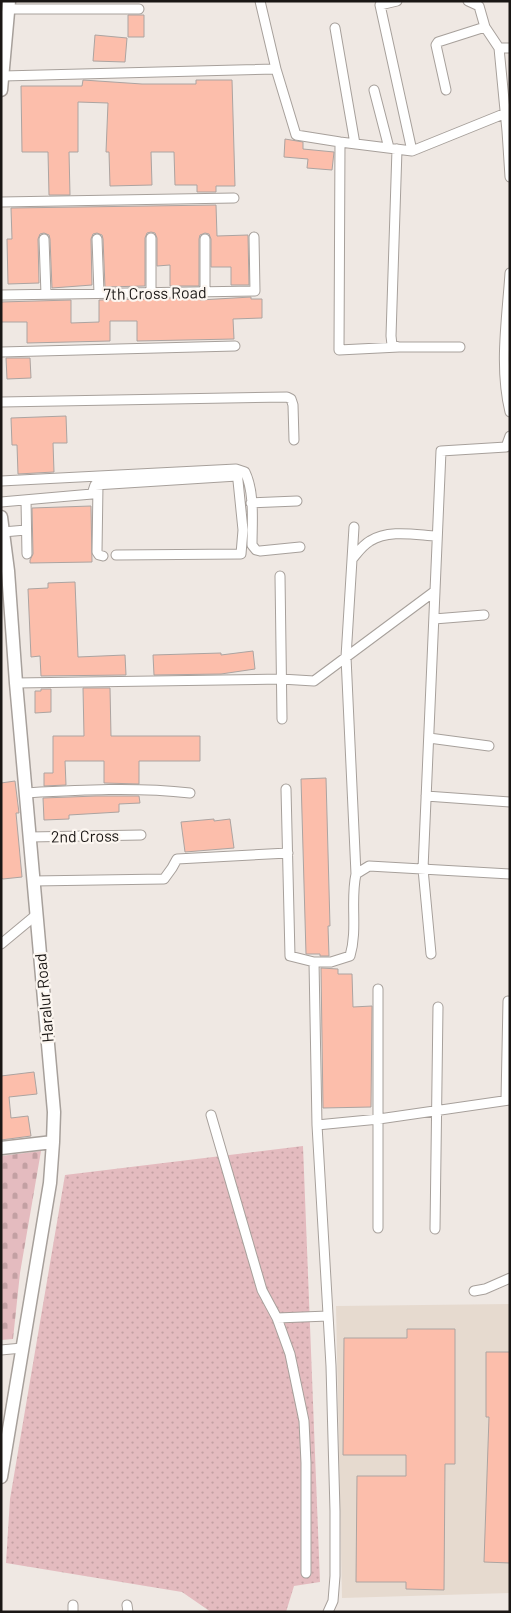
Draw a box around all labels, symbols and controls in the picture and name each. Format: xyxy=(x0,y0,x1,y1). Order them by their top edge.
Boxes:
street label: 7th Cross Road xyxy=(103,282,207,303)
street label: 2nd Cross xyxy=(51,825,119,846)
street label: Haralur Road xyxy=(30,953,57,1043)

